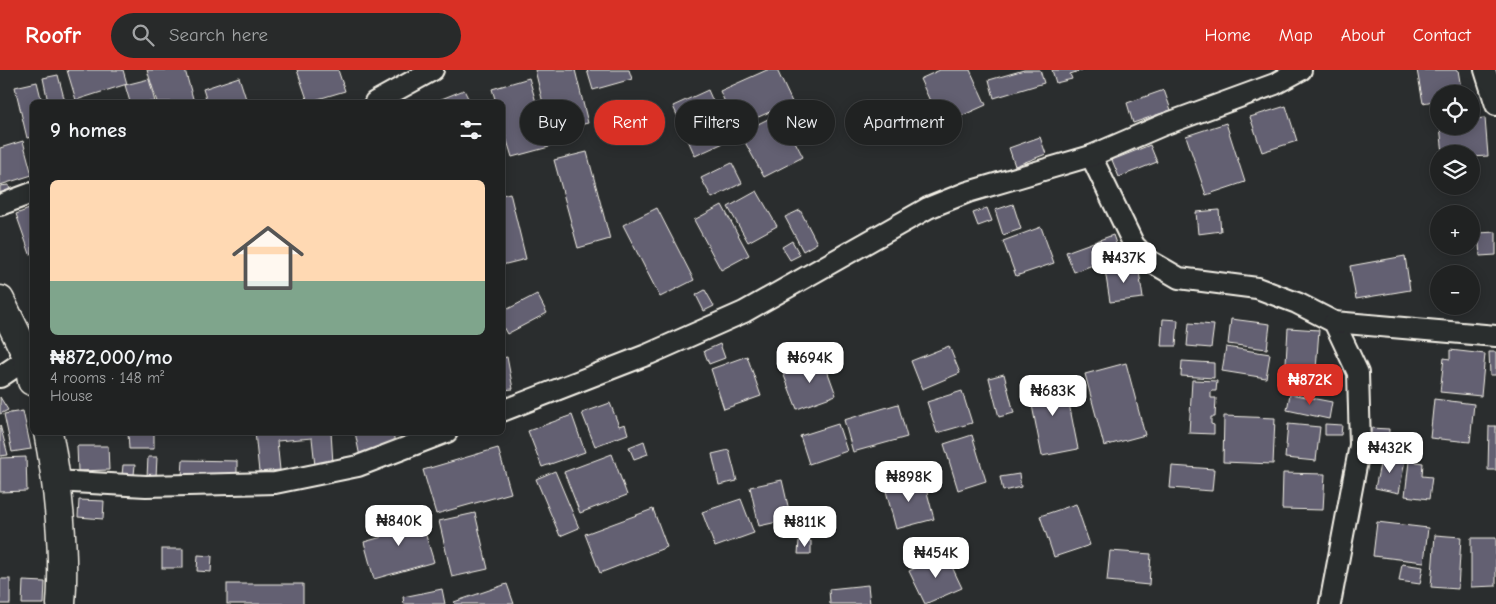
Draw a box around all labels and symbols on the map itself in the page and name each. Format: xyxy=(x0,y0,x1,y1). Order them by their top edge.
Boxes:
pin: ₦437K xyxy=(1089,242,1159,284)
pin: ₦694K xyxy=(775,342,845,384)
pin: ₦872K xyxy=(1275,364,1345,406)
pin: ₦683K xyxy=(1018,374,1088,417)
pin: ₦432K xyxy=(1355,432,1425,474)
pin: ₦898K xyxy=(874,460,944,503)
pin: ₦840K xyxy=(364,504,434,547)
pin: ₦811K xyxy=(770,506,840,548)
pin: ₦454K xyxy=(901,536,971,579)

